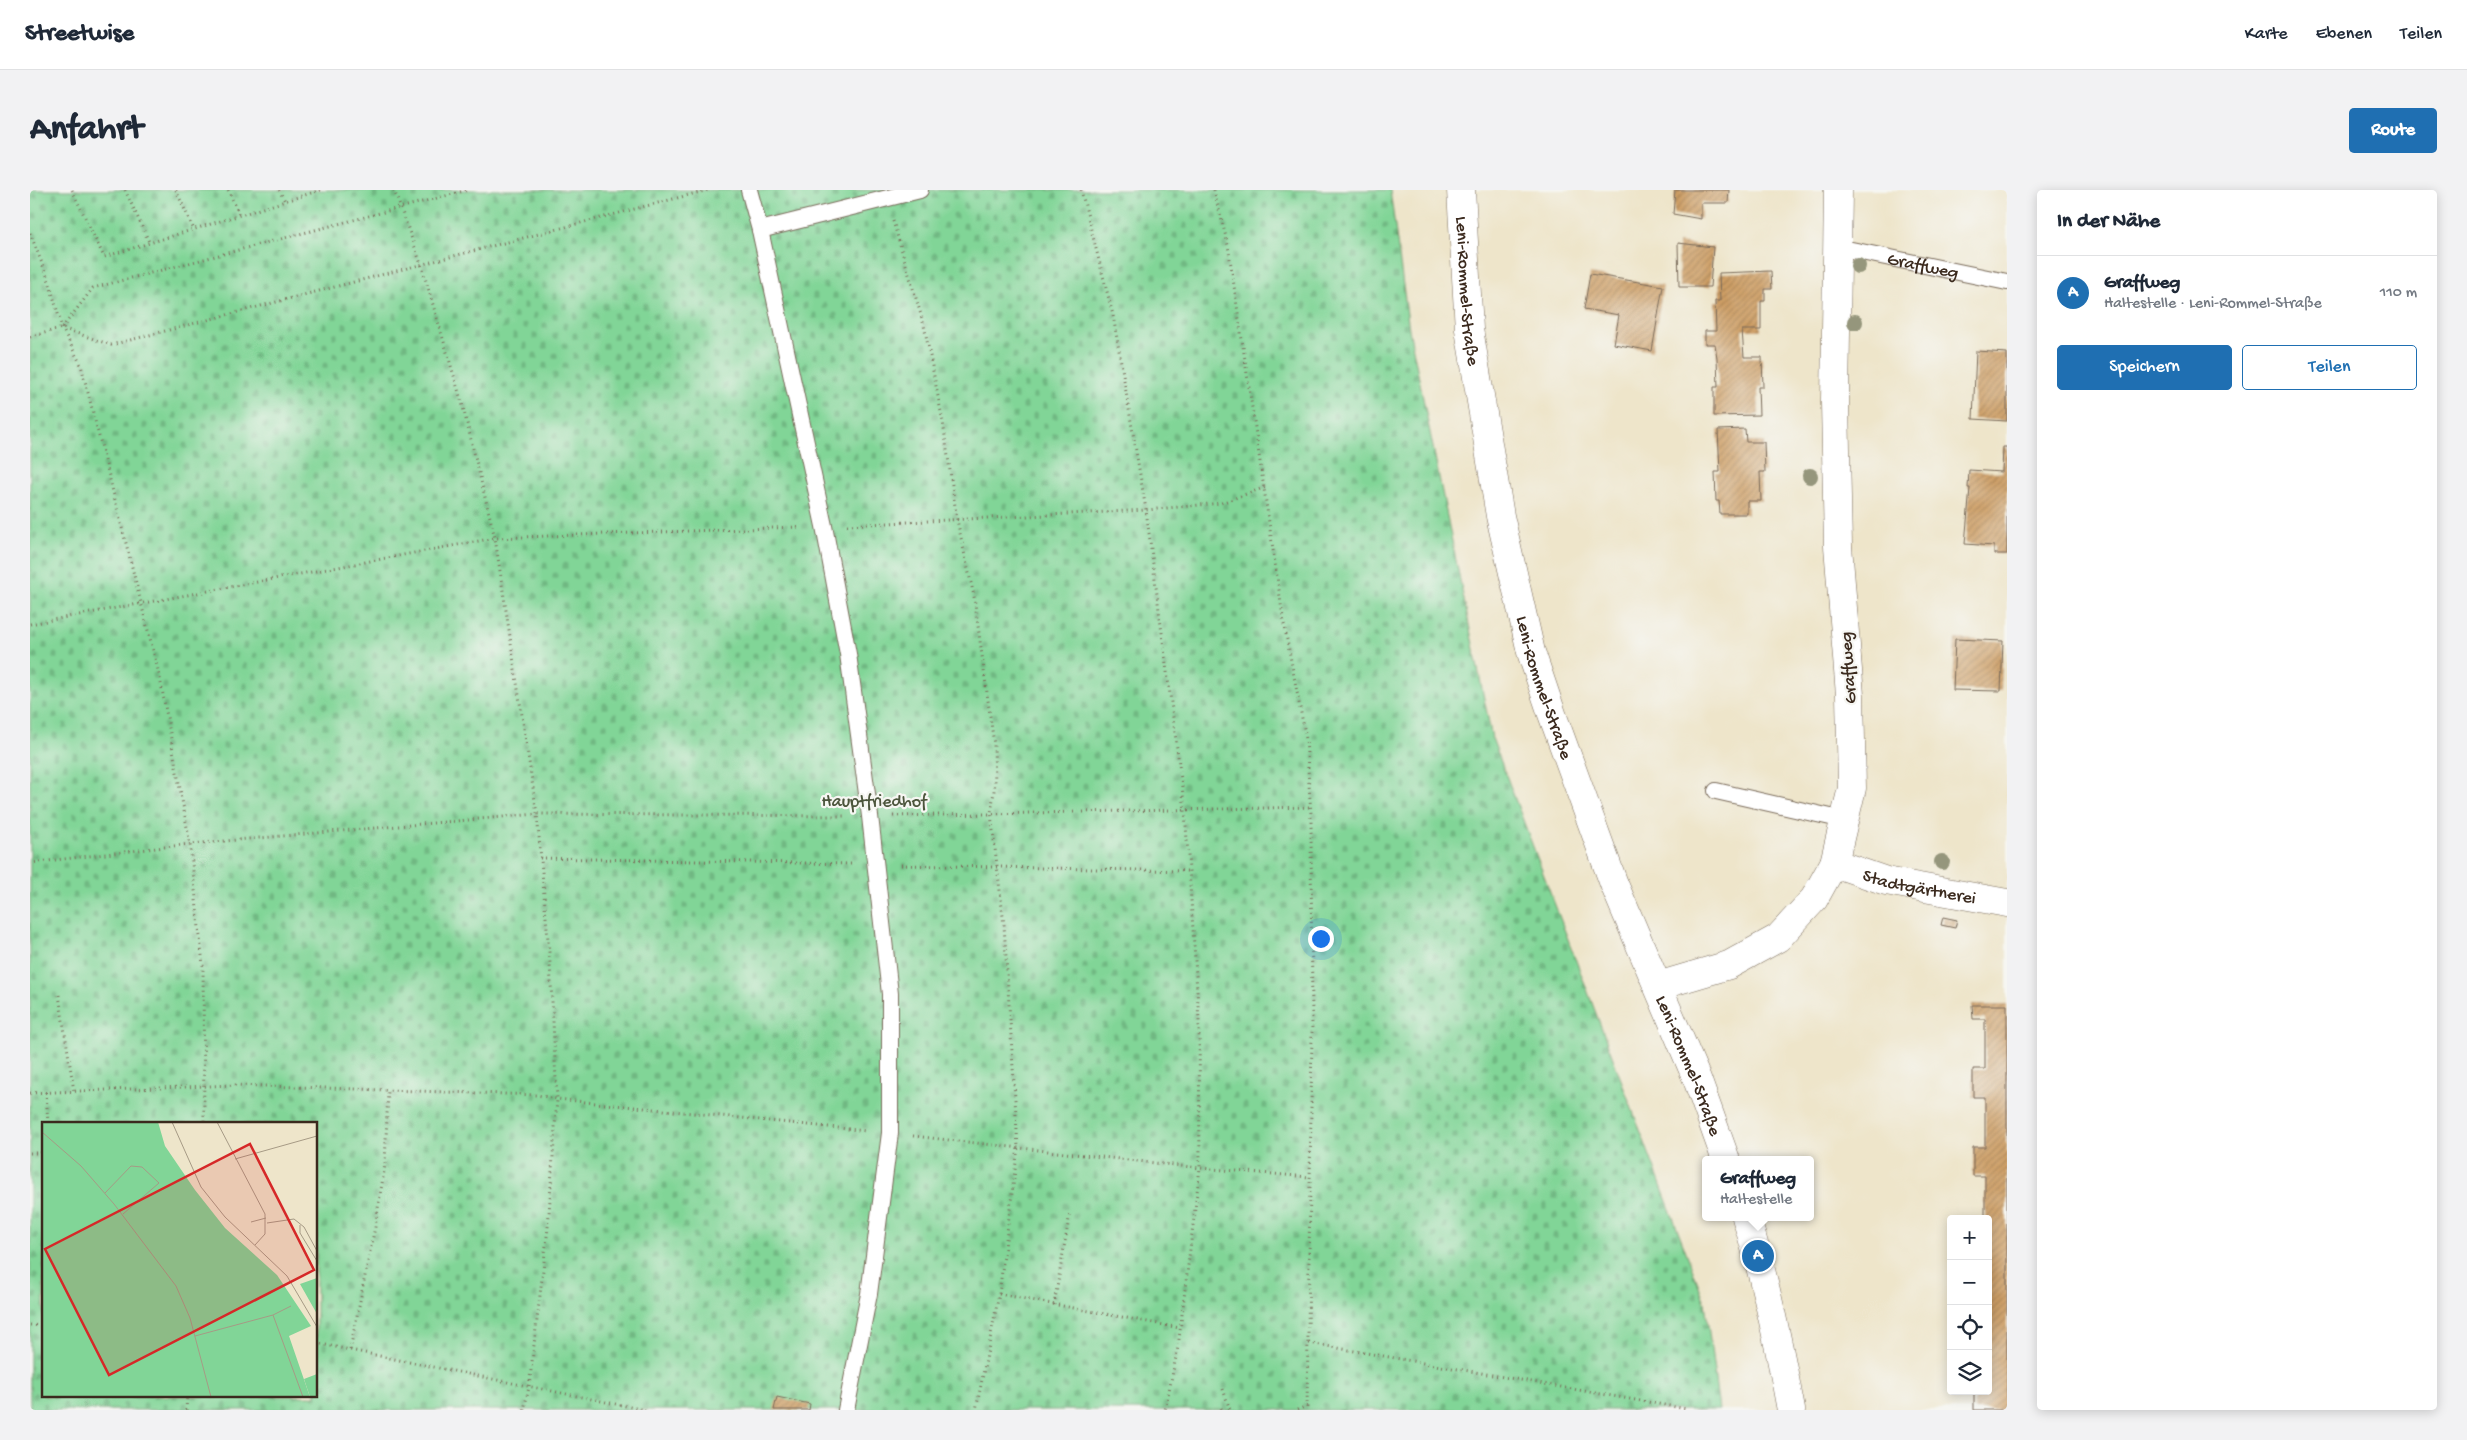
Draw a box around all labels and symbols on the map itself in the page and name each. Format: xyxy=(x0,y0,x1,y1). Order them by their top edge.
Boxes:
street label: Leni-Rommel-Straße xyxy=(1450,216,1483,368)
street label: Graffweg xyxy=(1885,250,1960,285)
street label: Leni-Rommel-Straße xyxy=(1510,614,1576,763)
street label: Graffweg xyxy=(1837,631,1862,705)
park label: Hauptfriedhof xyxy=(821,792,928,813)
street label: Stadtgärtnerei xyxy=(1859,866,1978,910)
your location xyxy=(1308,926,1334,952)
street label: Leni-Rommel-Straße xyxy=(1650,993,1725,1140)
inset map xyxy=(42,1122,318,1398)
pin: A xyxy=(1742,1237,1774,1275)

